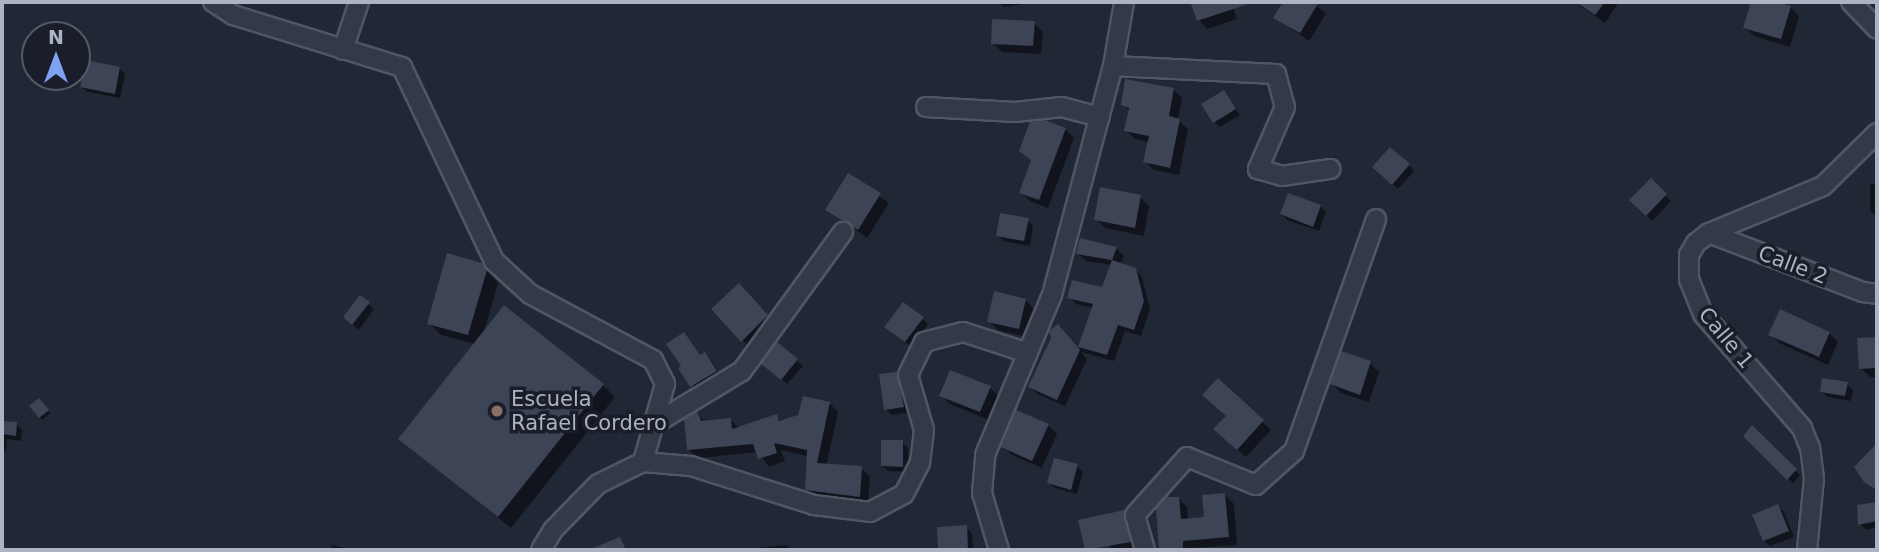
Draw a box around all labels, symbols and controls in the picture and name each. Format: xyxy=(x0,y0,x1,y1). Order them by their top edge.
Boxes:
north arrow xyxy=(21,21,91,91)
text: N xyxy=(48,26,64,48)
street label: Calle 2 xyxy=(1755,240,1831,290)
street label: Calle 1 xyxy=(1693,302,1759,374)
place label: Escuela Rafael Cordero xyxy=(511,386,667,436)
marker: Escuela Rafael Cordero xyxy=(489,403,505,419)

